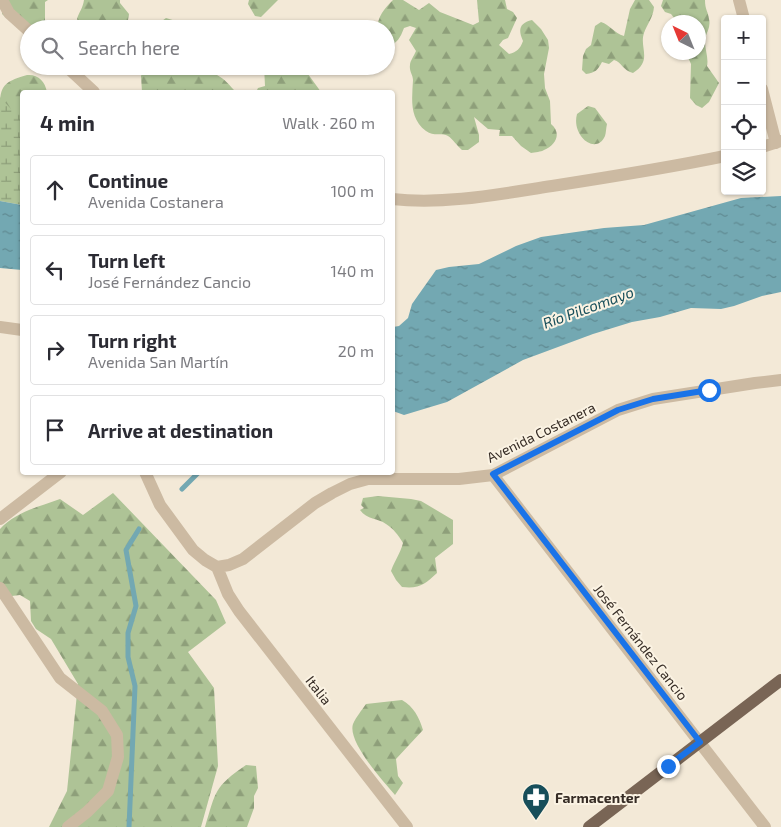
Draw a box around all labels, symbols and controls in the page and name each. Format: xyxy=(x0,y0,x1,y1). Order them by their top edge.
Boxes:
north arrow xyxy=(661,15,706,60)
map controls xyxy=(721,15,766,195)
button: + xyxy=(721,15,766,60)
search box xyxy=(20,20,395,75)
icon: search xyxy=(38,34,66,62)
text: Search here xyxy=(78,36,180,59)
button: − xyxy=(721,60,766,105)
button: locate xyxy=(721,105,766,150)
text: 4 min xyxy=(40,110,95,135)
text: Walk · 260 m xyxy=(282,113,375,132)
button: layers xyxy=(721,150,766,195)
text: Continue xyxy=(88,169,168,192)
icon: ahead xyxy=(41,176,69,204)
text: 100 m xyxy=(331,181,374,200)
text: Avenida Costanera xyxy=(88,192,224,211)
text: Turn left xyxy=(88,249,165,272)
icon: left xyxy=(41,256,69,284)
text: 140 m xyxy=(331,261,374,280)
text: José Fernández Cancio xyxy=(88,272,251,291)
water label: Río Pilcomayo xyxy=(540,282,636,333)
text: Turn right xyxy=(88,329,176,352)
icon: right xyxy=(41,336,69,364)
text: 20 m xyxy=(338,341,374,360)
text: Avenida San Martín xyxy=(88,352,229,371)
route start xyxy=(698,379,721,402)
street label: Avenida Costanera xyxy=(484,398,598,466)
icon: arrive xyxy=(41,416,69,444)
text: Arrive at destination xyxy=(88,419,273,442)
street label: José Fernández Cancio xyxy=(590,581,692,704)
street label: Italia xyxy=(302,672,336,708)
route end xyxy=(657,755,680,778)
pharmacy icon: Farmacenter xyxy=(521,782,551,821)
place label: Farmacenter xyxy=(555,789,640,806)

